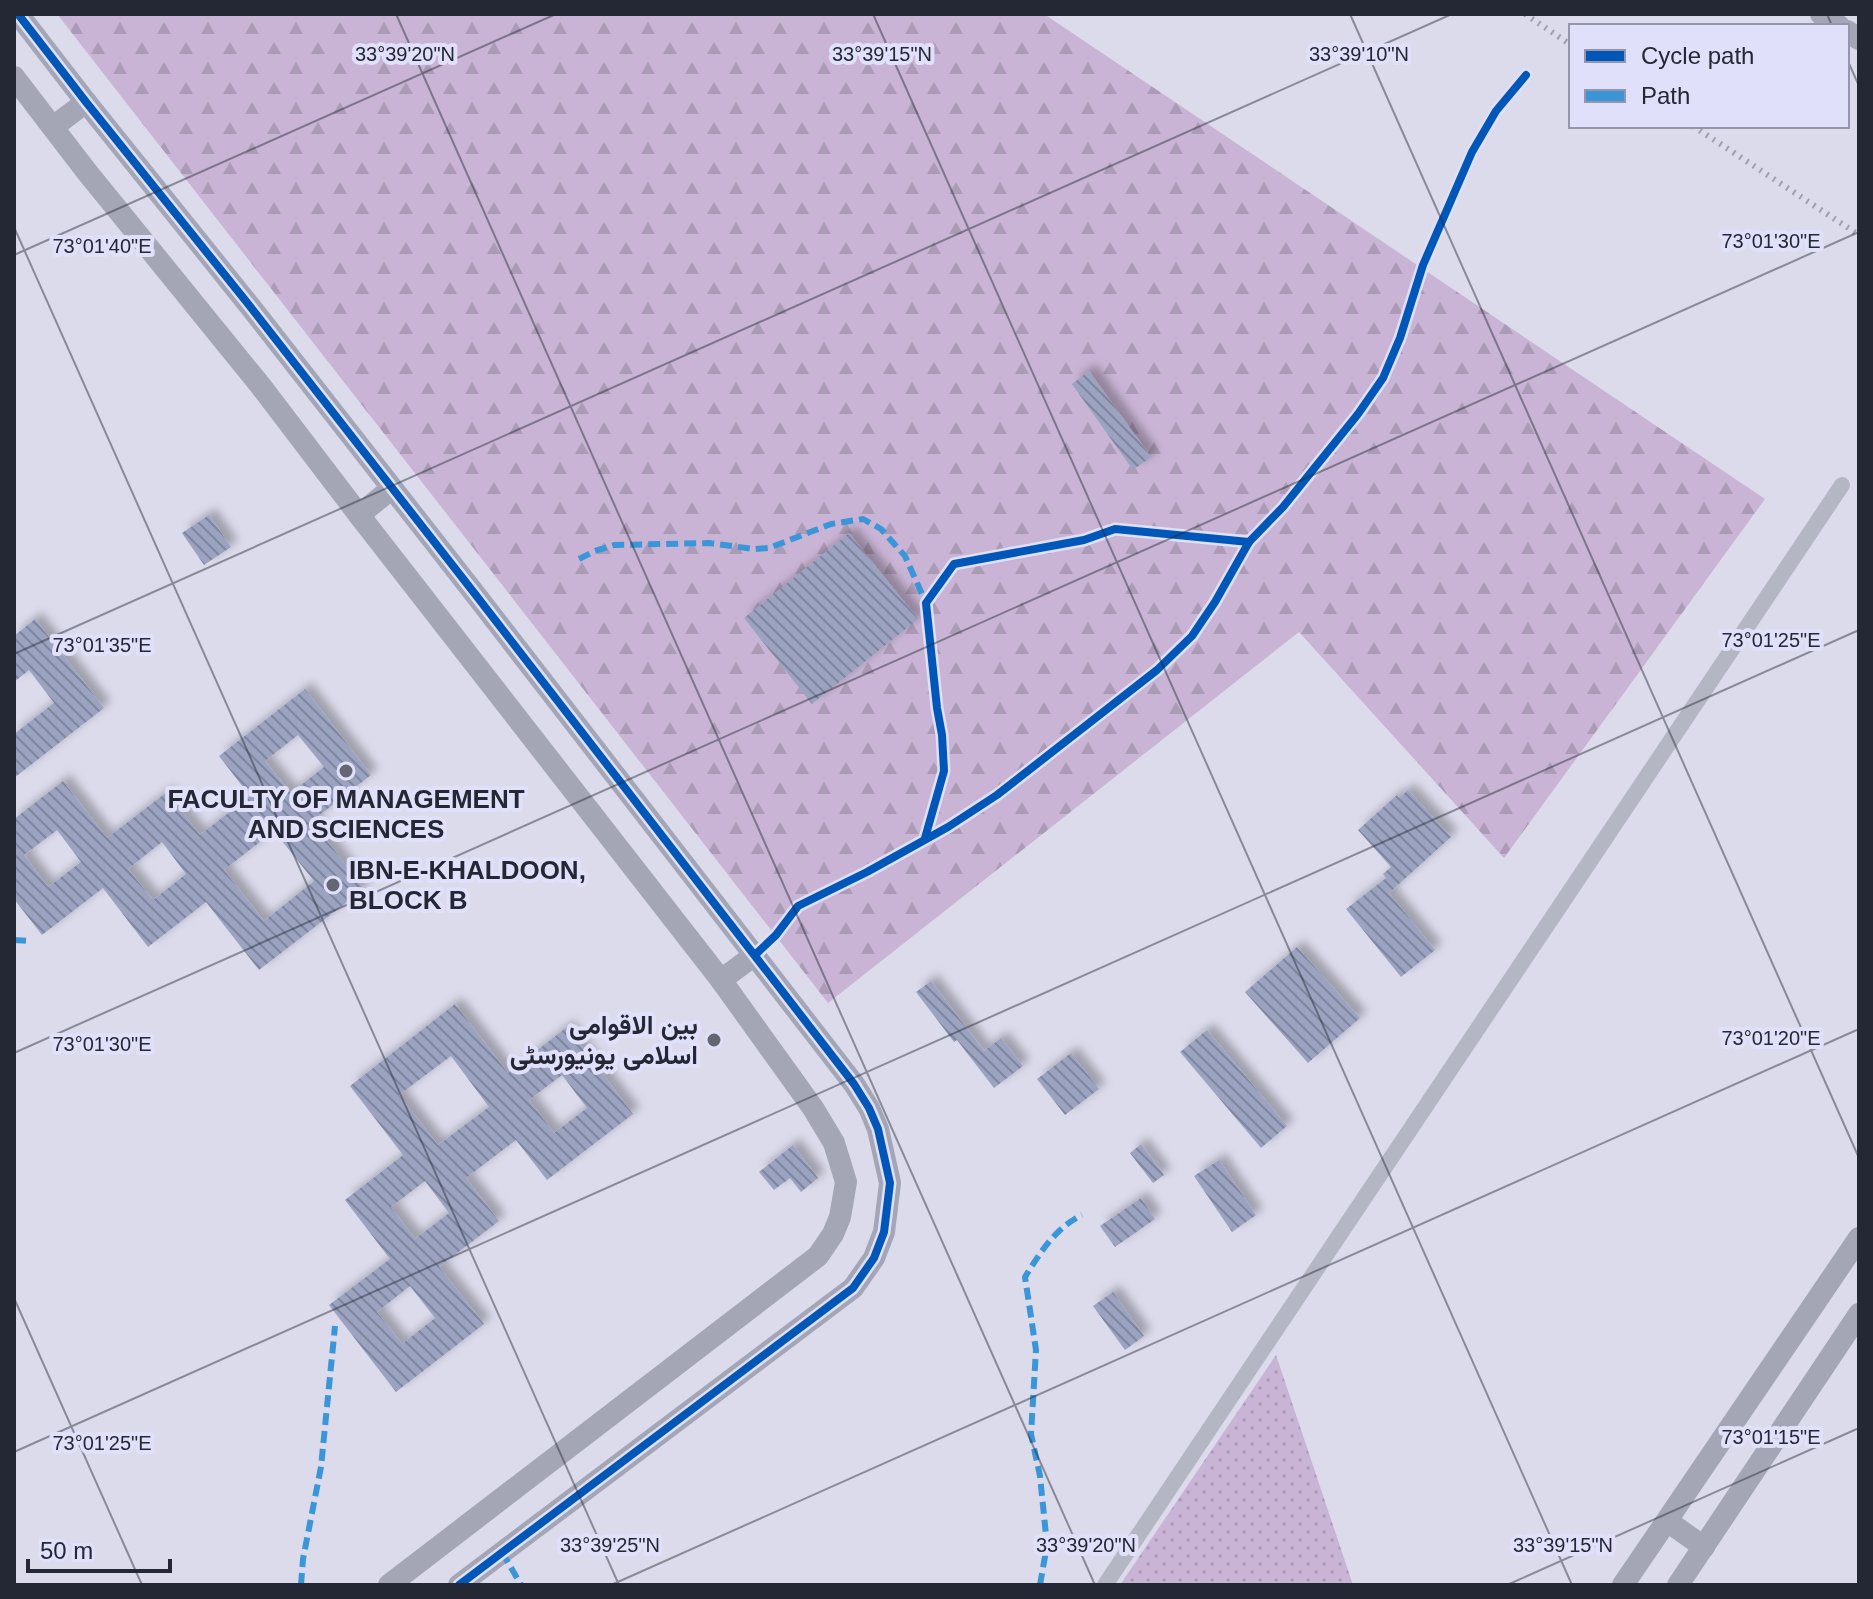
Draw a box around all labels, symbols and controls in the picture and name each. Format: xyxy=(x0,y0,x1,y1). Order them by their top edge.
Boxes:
legend xyxy=(1569,24,1849,128)
text: Cycle path xyxy=(1641,42,1754,69)
text: 33°39'20"N xyxy=(355,43,455,65)
text: 33°39'15"N xyxy=(832,43,932,65)
text: 33°39'10"N xyxy=(1309,43,1409,65)
text: Path xyxy=(1641,82,1690,109)
text: 73°01'30"E xyxy=(1722,230,1821,252)
text: 73°01'40"E xyxy=(53,235,152,257)
text: 73°01'25"E xyxy=(1722,629,1821,651)
text: 73°01'35"E xyxy=(53,634,152,656)
marker: FACULTY OF MANAGEMENT AND SCIENCES xyxy=(337,762,355,780)
place label: FACULTY OF MANAGEMENT AND SCIENCES xyxy=(167,784,525,844)
place label: IBN-E-KHALDOON, BLOCK B xyxy=(349,855,586,915)
marker: IBN-E-KHALDOON, BLOCK B xyxy=(324,876,342,894)
place label: بین الاقوامی اسلامی یونیورسٹی xyxy=(510,1010,698,1071)
text: 73°01'20"E xyxy=(1722,1027,1821,1049)
marker: بین الاقوامی اسلامی یونیورسٹی xyxy=(705,1031,723,1049)
text: 73°01'30"E xyxy=(53,1033,152,1055)
text: 73°01'15"E xyxy=(1722,1426,1821,1448)
text: 73°01'25"E xyxy=(53,1432,152,1454)
scale bar xyxy=(28,1523,170,1573)
text: 33°39'25"N xyxy=(560,1534,660,1556)
text: 33°39'20"N xyxy=(1036,1534,1136,1556)
text: 33°39'15"N xyxy=(1513,1534,1613,1556)
text: 50 m xyxy=(40,1537,93,1564)

